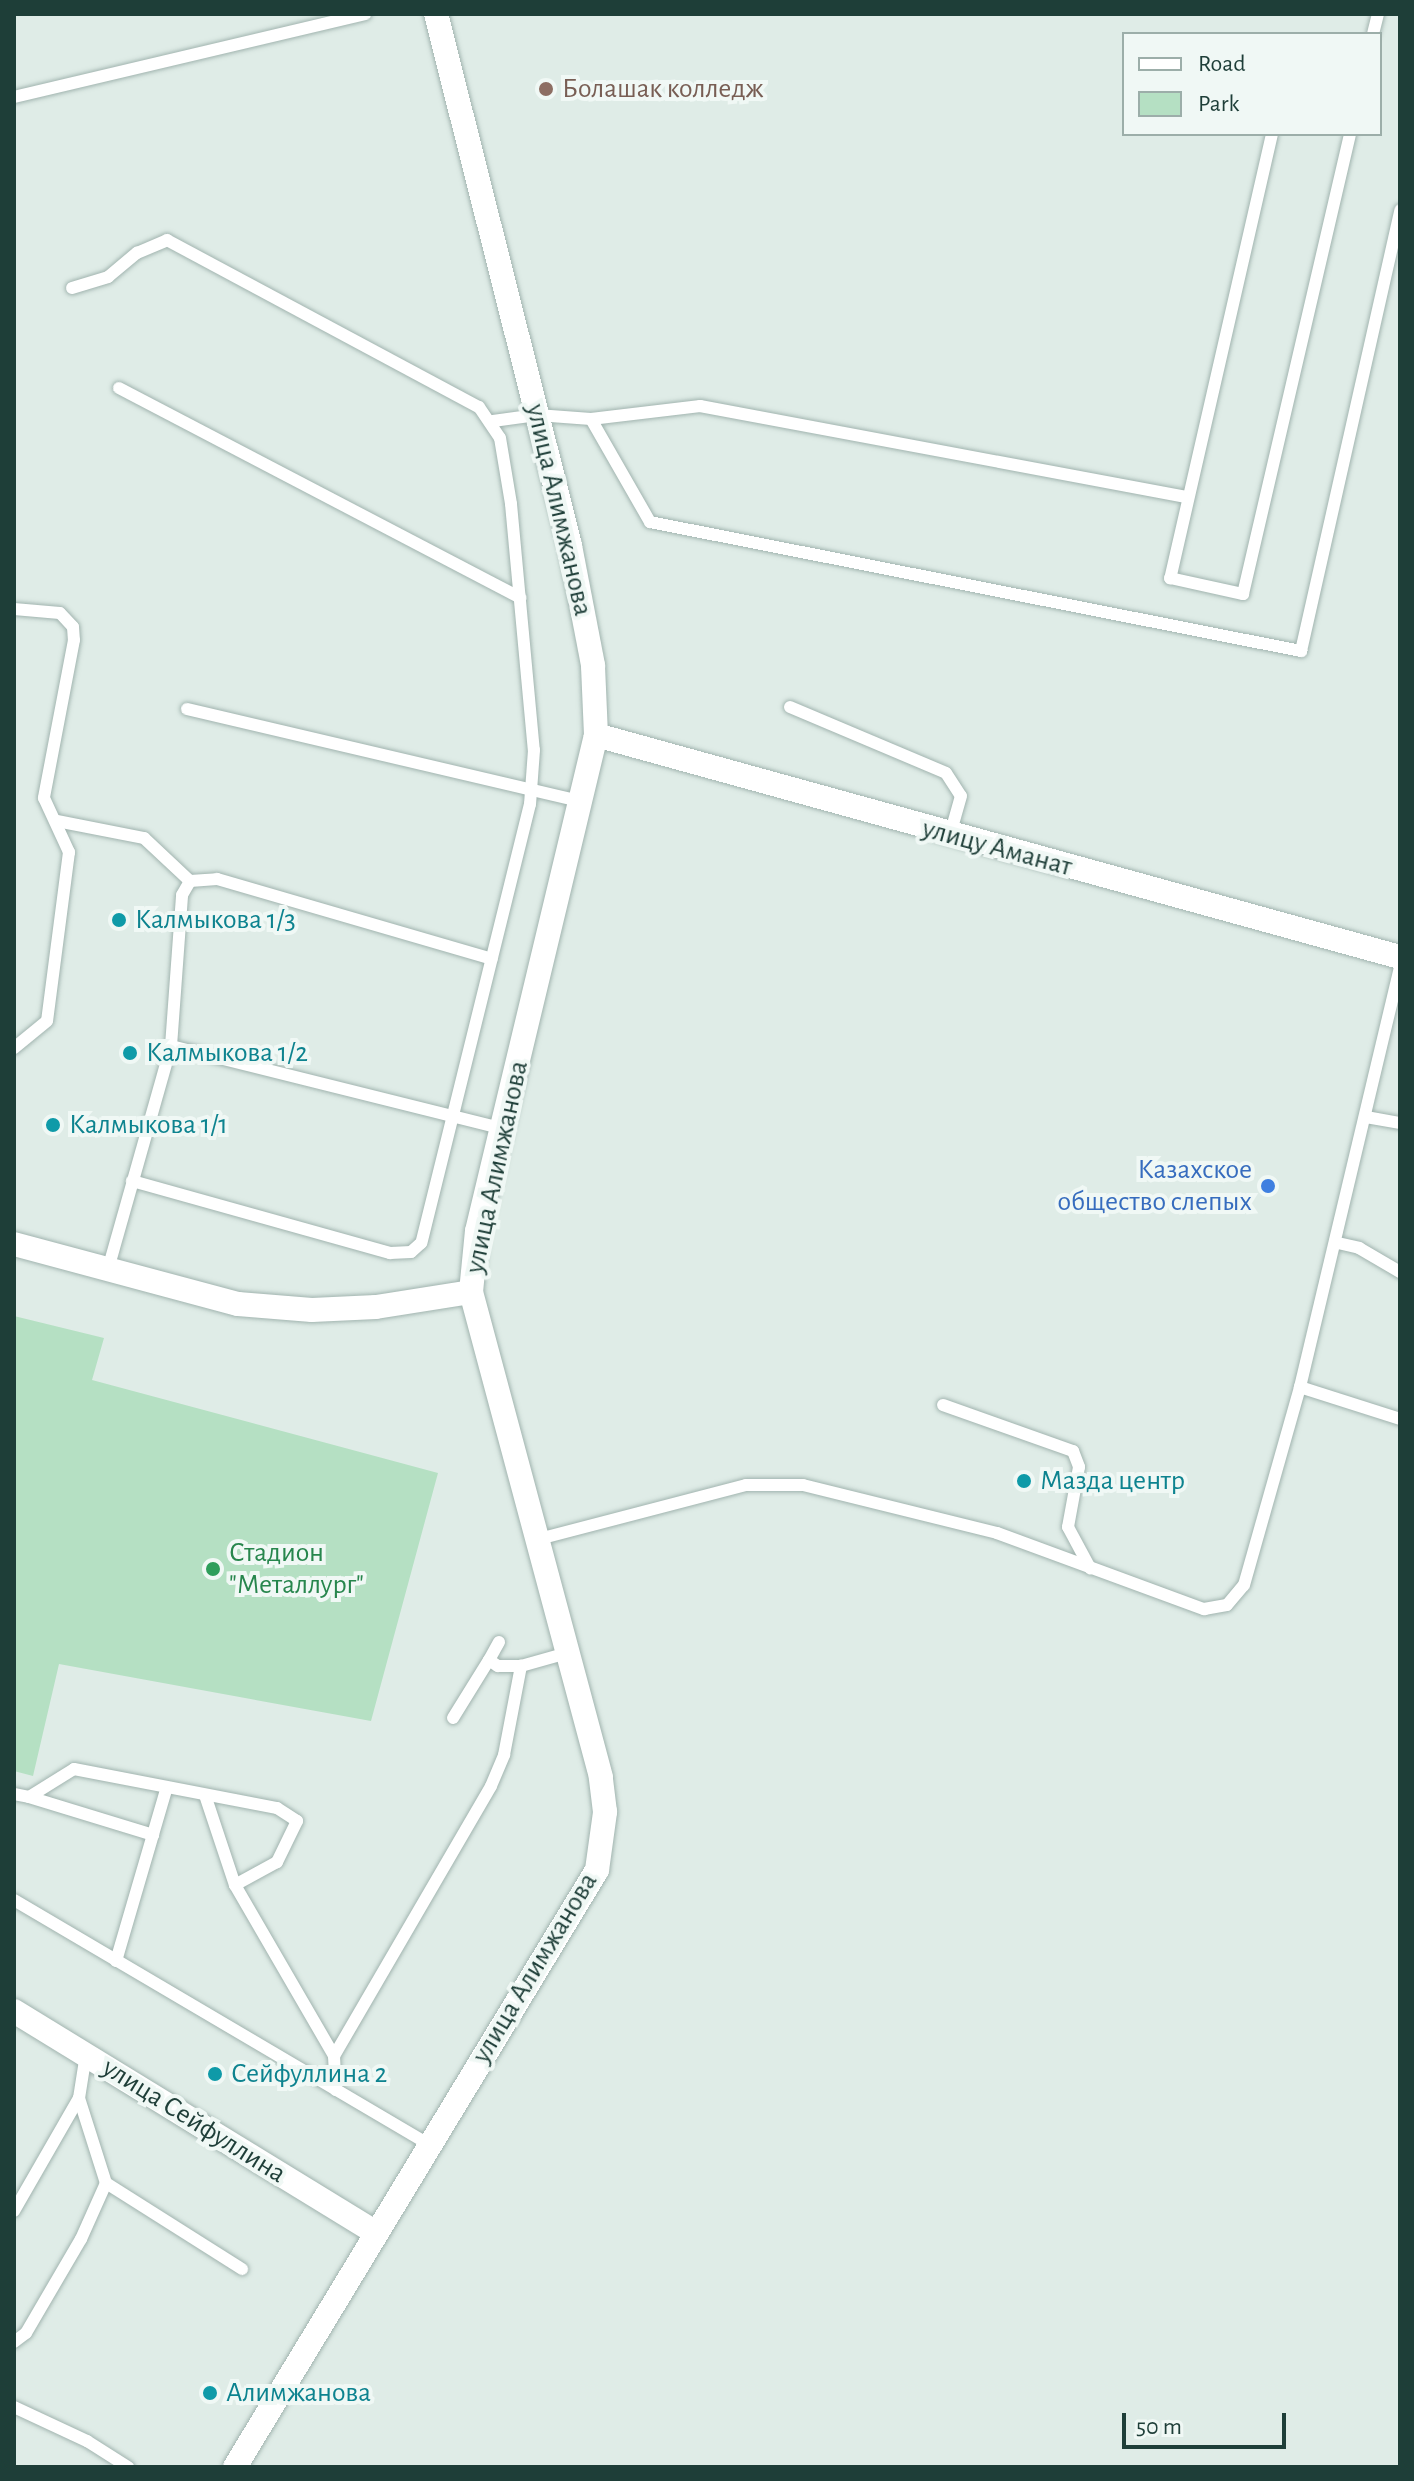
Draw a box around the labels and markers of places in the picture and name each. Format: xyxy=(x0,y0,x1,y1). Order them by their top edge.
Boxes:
place label: Болашак колледж xyxy=(562,72,764,106)
marker: Болашак колледж xyxy=(537,80,555,98)
place label: Калмыкова 1/3 xyxy=(135,903,296,937)
marker: Калмыкова 1/3 xyxy=(110,911,128,929)
place label: Калмыкова 1/2 xyxy=(146,1036,308,1070)
marker: Калмыкова 1/2 xyxy=(121,1044,139,1062)
place label: Калмыкова 1/1 xyxy=(69,1108,228,1142)
marker: Калмыкова 1/1 xyxy=(44,1116,62,1134)
place label: Казахское общество слепых xyxy=(1057,1153,1252,1219)
marker: Казахское общество слепых xyxy=(1259,1177,1277,1195)
place label: Мазда центр xyxy=(1040,1464,1185,1498)
marker: Мазда центр xyxy=(1015,1472,1033,1490)
place label: Стадион "Металлург" xyxy=(229,1536,364,1602)
marker: Стадион "Металлург" xyxy=(204,1560,222,1578)
place label: Сейфуллина 2 xyxy=(231,2057,387,2091)
marker: Сейфуллина 2 xyxy=(206,2065,224,2083)
place label: Алимжанова xyxy=(226,2376,371,2410)
marker: Алимжанова xyxy=(201,2384,219,2402)

